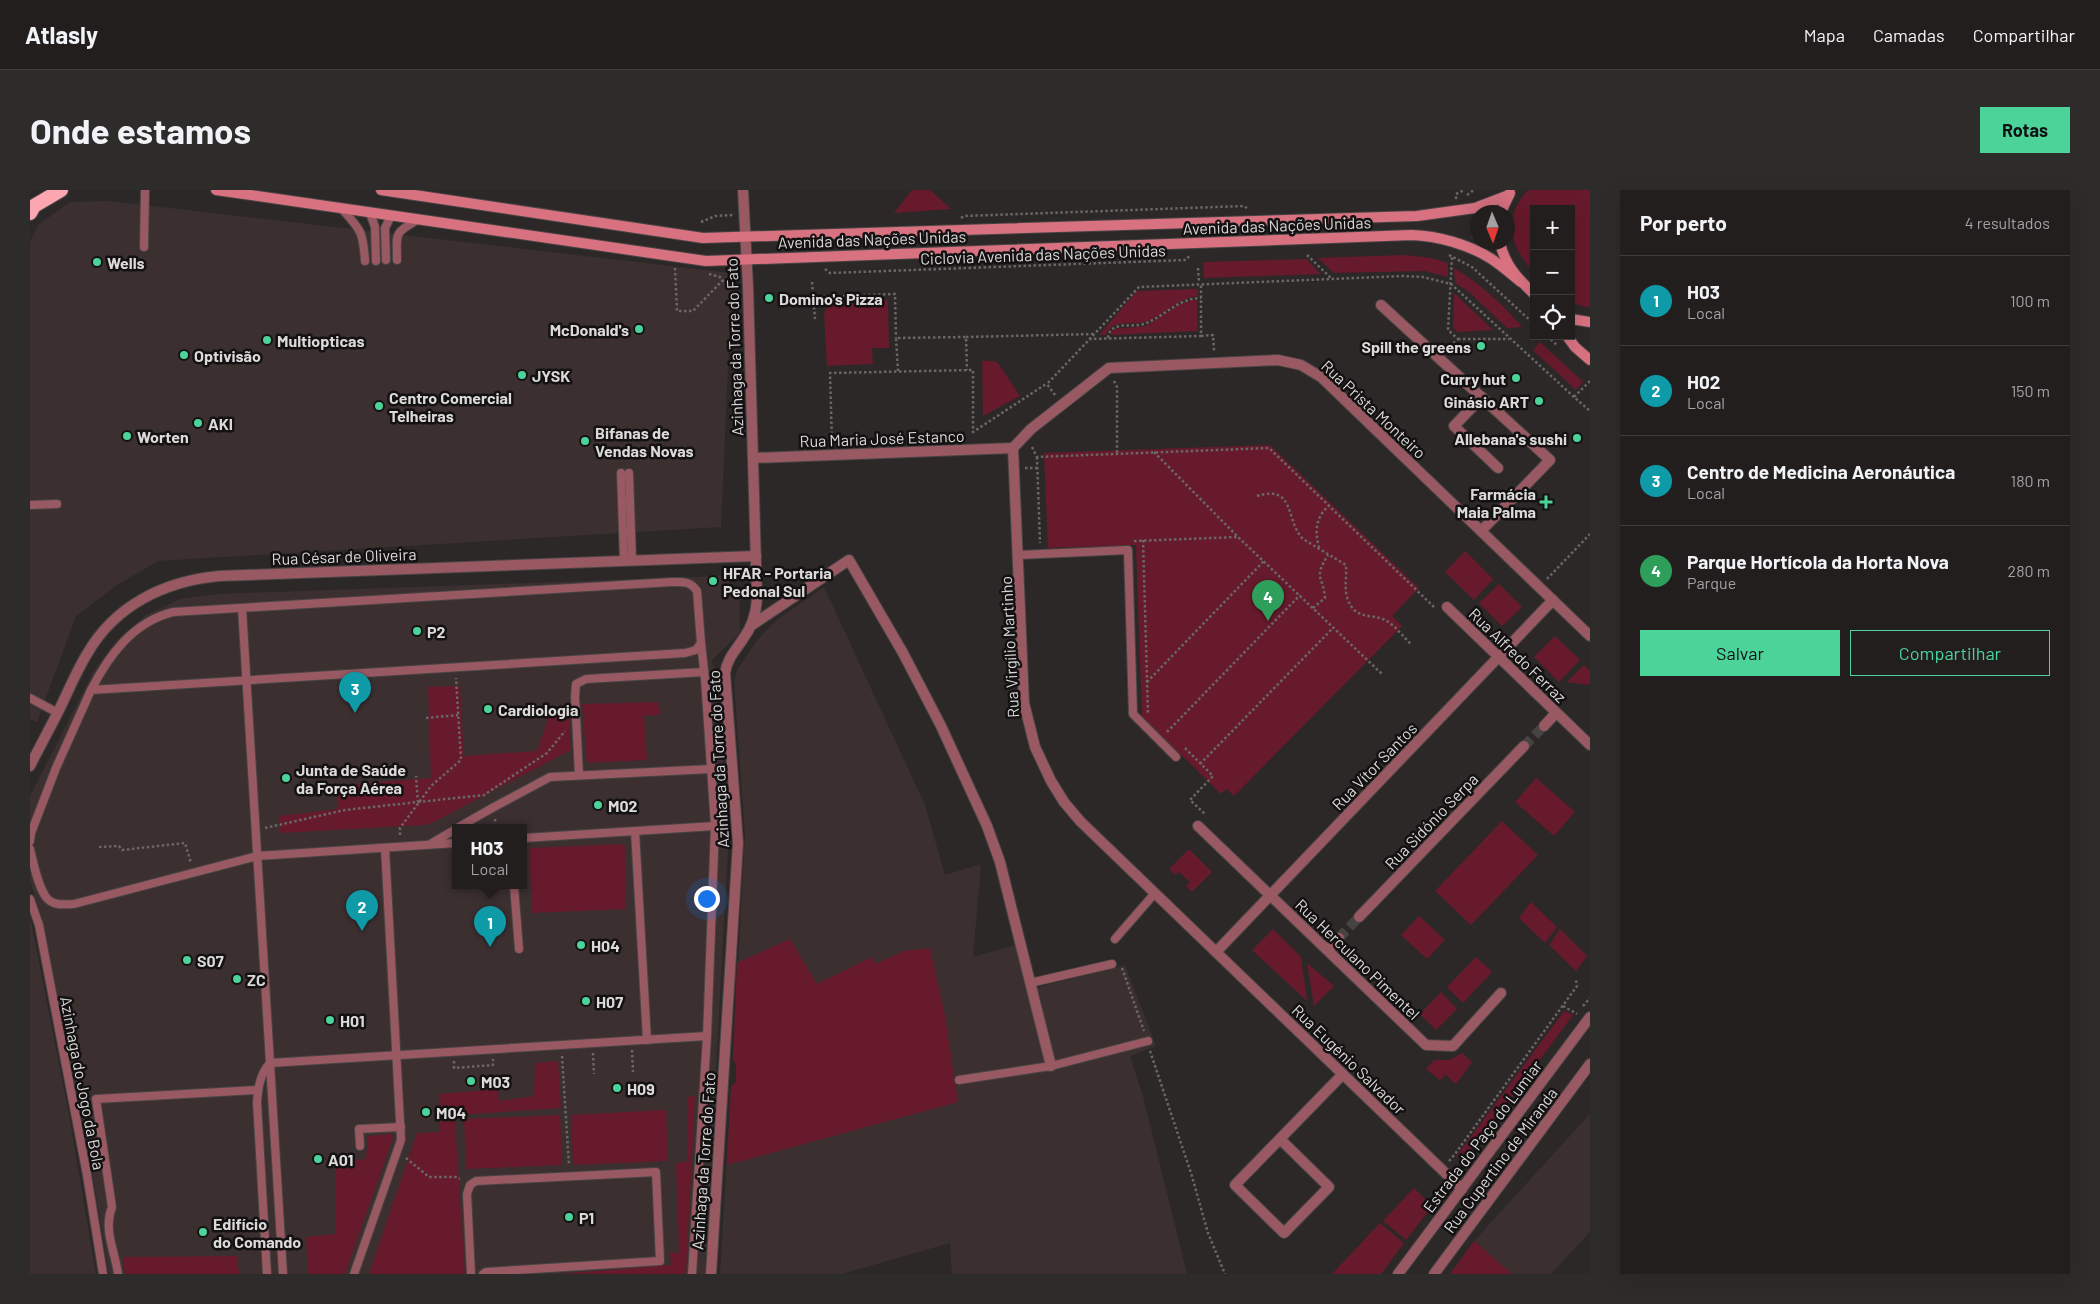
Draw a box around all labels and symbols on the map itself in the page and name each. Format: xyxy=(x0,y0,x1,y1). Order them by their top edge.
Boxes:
north arrow xyxy=(1470,205,1515,250)
street label: Avenida das Nações Unidas xyxy=(1182,212,1372,238)
street label: Avenida das Nações Unidas xyxy=(777,226,967,252)
street label: Ciclovia Avenida das Nações Unidas xyxy=(920,240,1166,268)
place label: Wells xyxy=(107,253,145,272)
marker: Wells xyxy=(91,256,103,268)
street label: Azinhaga da Torre do Fato xyxy=(721,258,747,436)
place label: Domino's Pizza xyxy=(779,289,883,308)
marker: Domino's Pizza xyxy=(763,292,775,304)
place label: McDonald's xyxy=(550,320,629,339)
marker: McDonald's xyxy=(633,323,645,335)
place label: Multiopticas xyxy=(277,331,364,350)
marker: Multiopticas xyxy=(261,334,273,346)
place label: Spill the greens xyxy=(1362,337,1471,356)
marker: Spill the greens xyxy=(1475,340,1487,352)
place label: Optivisão xyxy=(194,346,261,365)
marker: Optivisão xyxy=(178,349,190,361)
street label: Rua Prista Monteiro xyxy=(1318,356,1430,462)
place label: JYSK xyxy=(532,366,570,385)
marker: JYSK xyxy=(516,369,528,381)
place label: Curry hut xyxy=(1440,369,1506,388)
marker: Curry hut xyxy=(1510,372,1522,384)
place label: Centro Comercial Telheiras xyxy=(389,388,512,425)
place label: Ginásio ART xyxy=(1444,392,1529,411)
marker: Ginásio ART xyxy=(1533,395,1545,407)
marker: Centro Comercial Telheiras xyxy=(373,400,385,412)
place label: AKI xyxy=(208,414,233,433)
marker: AKI xyxy=(192,417,204,429)
place label: Bifanas de Vendas Novas xyxy=(595,423,694,460)
street label: Rua Maria José Estanco xyxy=(799,426,965,450)
place label: Worten xyxy=(137,427,189,446)
place label: Allebana's sushi xyxy=(1454,429,1567,448)
marker: Worten xyxy=(121,430,133,442)
marker: Allebana's sushi xyxy=(1571,432,1583,444)
marker: Bifanas de Vendas Novas xyxy=(579,435,591,447)
place label: Farmácia Maia Palma xyxy=(1457,484,1536,521)
marker: Farmácia Maia Palma xyxy=(1540,496,1552,508)
street label: Rua César de Oliveira xyxy=(271,544,417,568)
place label: HFAR - Portaria Pedonal Sul xyxy=(723,563,832,600)
marker: HFAR - Portaria Pedonal Sul xyxy=(707,575,719,587)
street label: Rua Virgílio Martinho xyxy=(996,576,1022,718)
pin: 4 xyxy=(1252,580,1284,621)
street label: Rua Alfredo Ferraz xyxy=(1465,604,1571,706)
place label: P2 xyxy=(427,622,446,641)
marker: P2 xyxy=(411,625,423,637)
street label: Azinhaga da Torre do Fato xyxy=(704,670,732,848)
pin: 3 xyxy=(339,672,371,713)
place label: Cardiologia xyxy=(498,700,578,719)
marker: Cardiologia xyxy=(482,703,494,715)
street label: Rua Vítor Santos xyxy=(1328,718,1420,814)
place label: Junta de Saúde da Força Aérea xyxy=(296,760,406,797)
street label: Rua Sidónio Serpa xyxy=(1380,769,1482,873)
marker: Junta de Saúde da Força Aérea xyxy=(280,772,292,784)
place label: M02 xyxy=(608,796,638,815)
marker: M02 xyxy=(592,799,604,811)
your location xyxy=(694,886,720,912)
pin: 2 xyxy=(346,890,378,931)
street label: Rua Herculano Pimentel xyxy=(1292,895,1424,1023)
pin: 1 xyxy=(474,906,506,947)
place label: H04 xyxy=(591,936,620,955)
marker: H04 xyxy=(575,939,587,951)
place label: S07 xyxy=(197,951,224,970)
marker: S07 xyxy=(181,954,193,966)
place label: ZC xyxy=(247,970,266,989)
marker: ZC xyxy=(231,973,243,985)
place label: H07 xyxy=(596,992,623,1011)
street label: Azinhaga do Jogo da Bola xyxy=(57,995,109,1171)
marker: H07 xyxy=(580,995,592,1007)
street label: Rua Eugénio Salvador xyxy=(1289,1000,1410,1118)
place label: H01 xyxy=(340,1011,365,1030)
marker: H01 xyxy=(324,1014,336,1026)
street label: Estrada do Paço do Lumiar xyxy=(1419,1056,1545,1216)
place label: M03 xyxy=(481,1072,510,1091)
street label: Azinhaga da Torre do Fato xyxy=(687,1072,719,1250)
marker: M03 xyxy=(465,1075,477,1087)
place label: H09 xyxy=(627,1079,655,1098)
marker: H09 xyxy=(611,1082,623,1094)
street label: Rua Cupertino de Miranda xyxy=(1439,1084,1561,1236)
place label: M04 xyxy=(436,1103,466,1122)
marker: M04 xyxy=(420,1106,432,1118)
place label: A01 xyxy=(328,1150,353,1169)
marker: A01 xyxy=(312,1153,324,1165)
place label: P1 xyxy=(579,1208,594,1227)
marker: P1 xyxy=(563,1211,575,1223)
place label: Edifício do Comando xyxy=(213,1214,301,1251)
marker: Edifício do Comando xyxy=(197,1226,209,1238)

